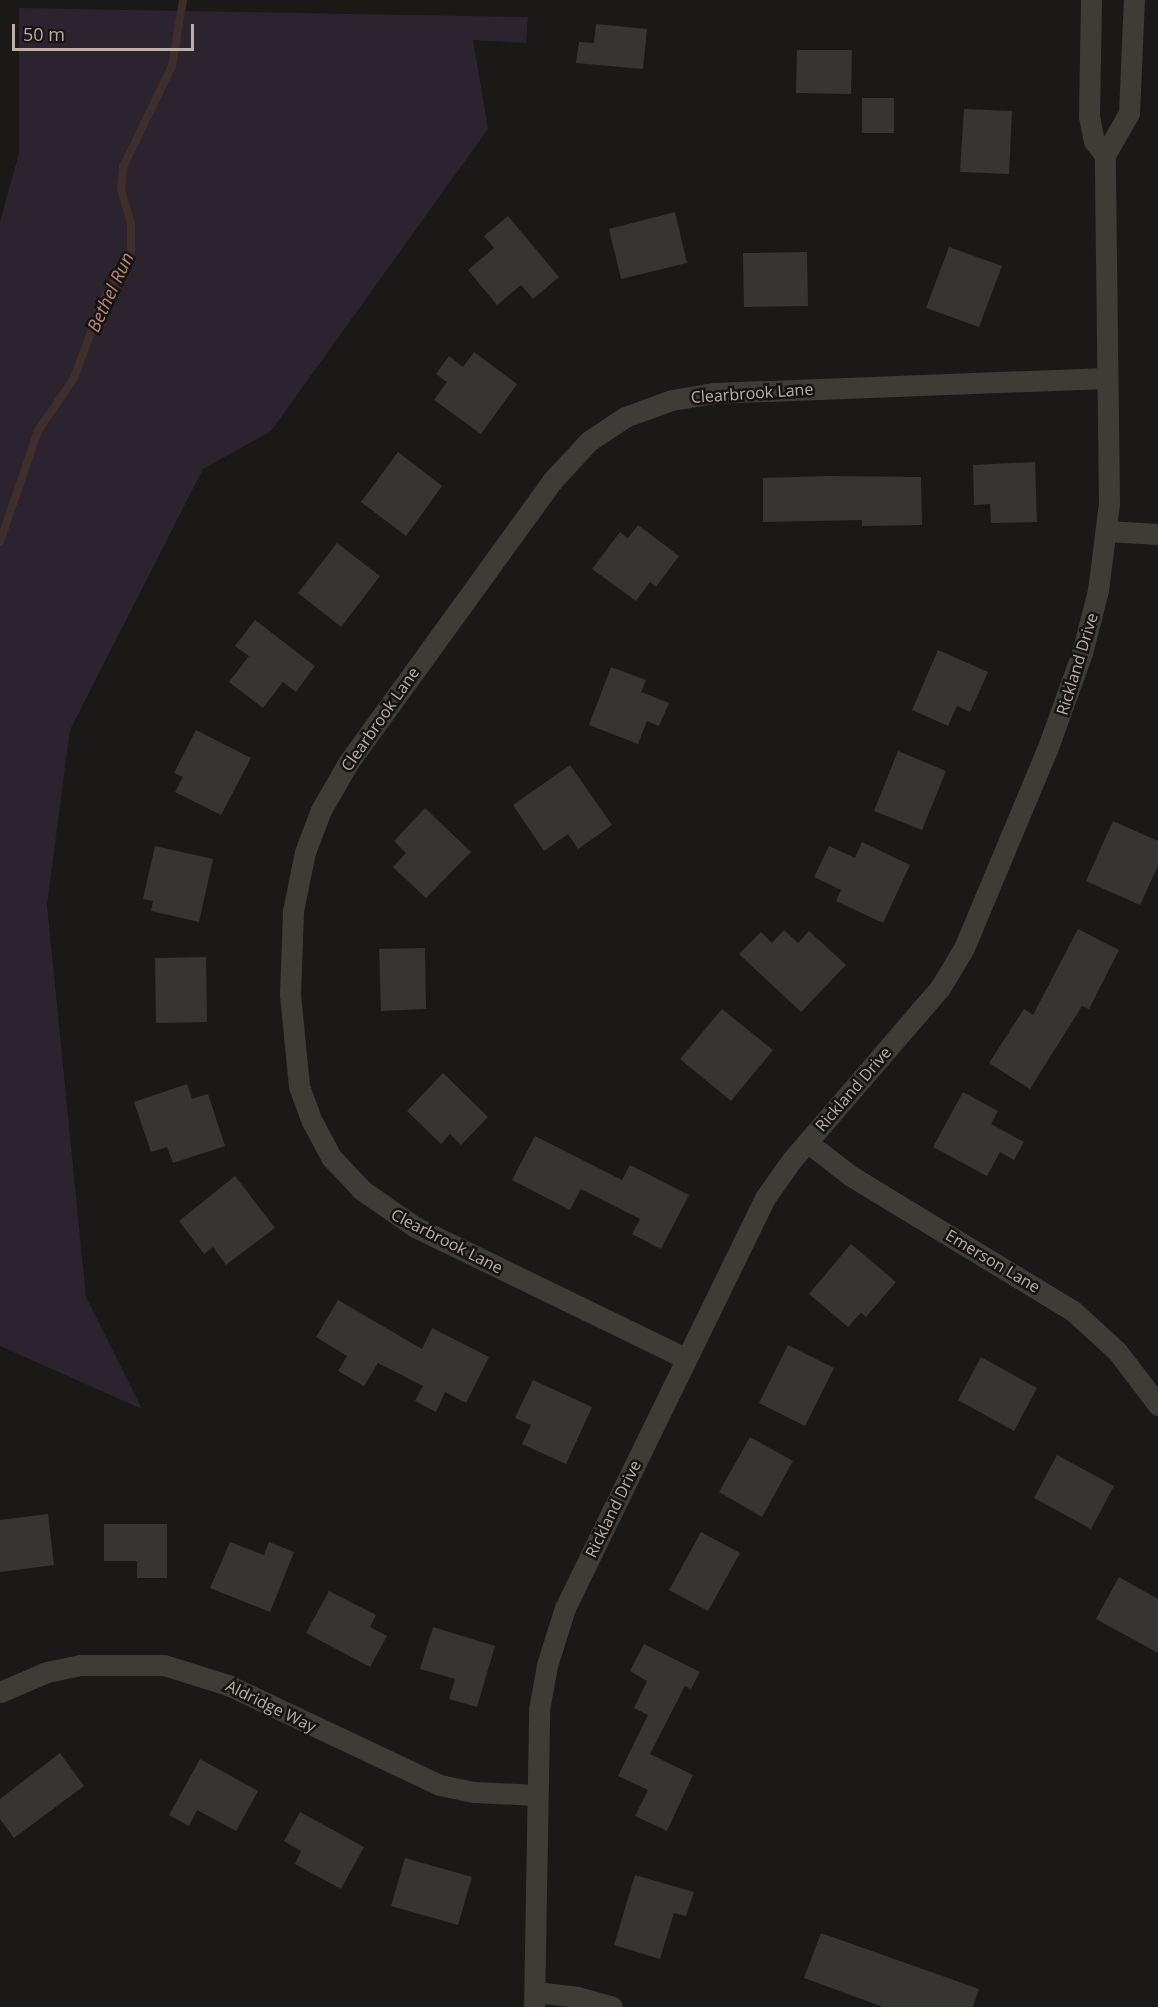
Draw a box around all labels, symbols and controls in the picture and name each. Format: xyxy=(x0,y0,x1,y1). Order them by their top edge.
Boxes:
scale bar xyxy=(15,12,196,50)
text: 50 m xyxy=(23,22,65,46)
water label: Bethel Run xyxy=(82,249,138,335)
street label: Clearbrook Lane xyxy=(690,379,814,407)
street label: Rickland Drive xyxy=(1052,611,1102,717)
street label: Clearbrook Lane xyxy=(337,663,423,775)
street label: Rickland Drive xyxy=(811,1043,895,1135)
street label: Clearbrook Lane xyxy=(388,1205,506,1277)
street label: Emerson Lane xyxy=(942,1225,1044,1297)
street label: Rickland Drive xyxy=(581,1457,645,1561)
street label: Aldridge Way xyxy=(223,1676,319,1736)

